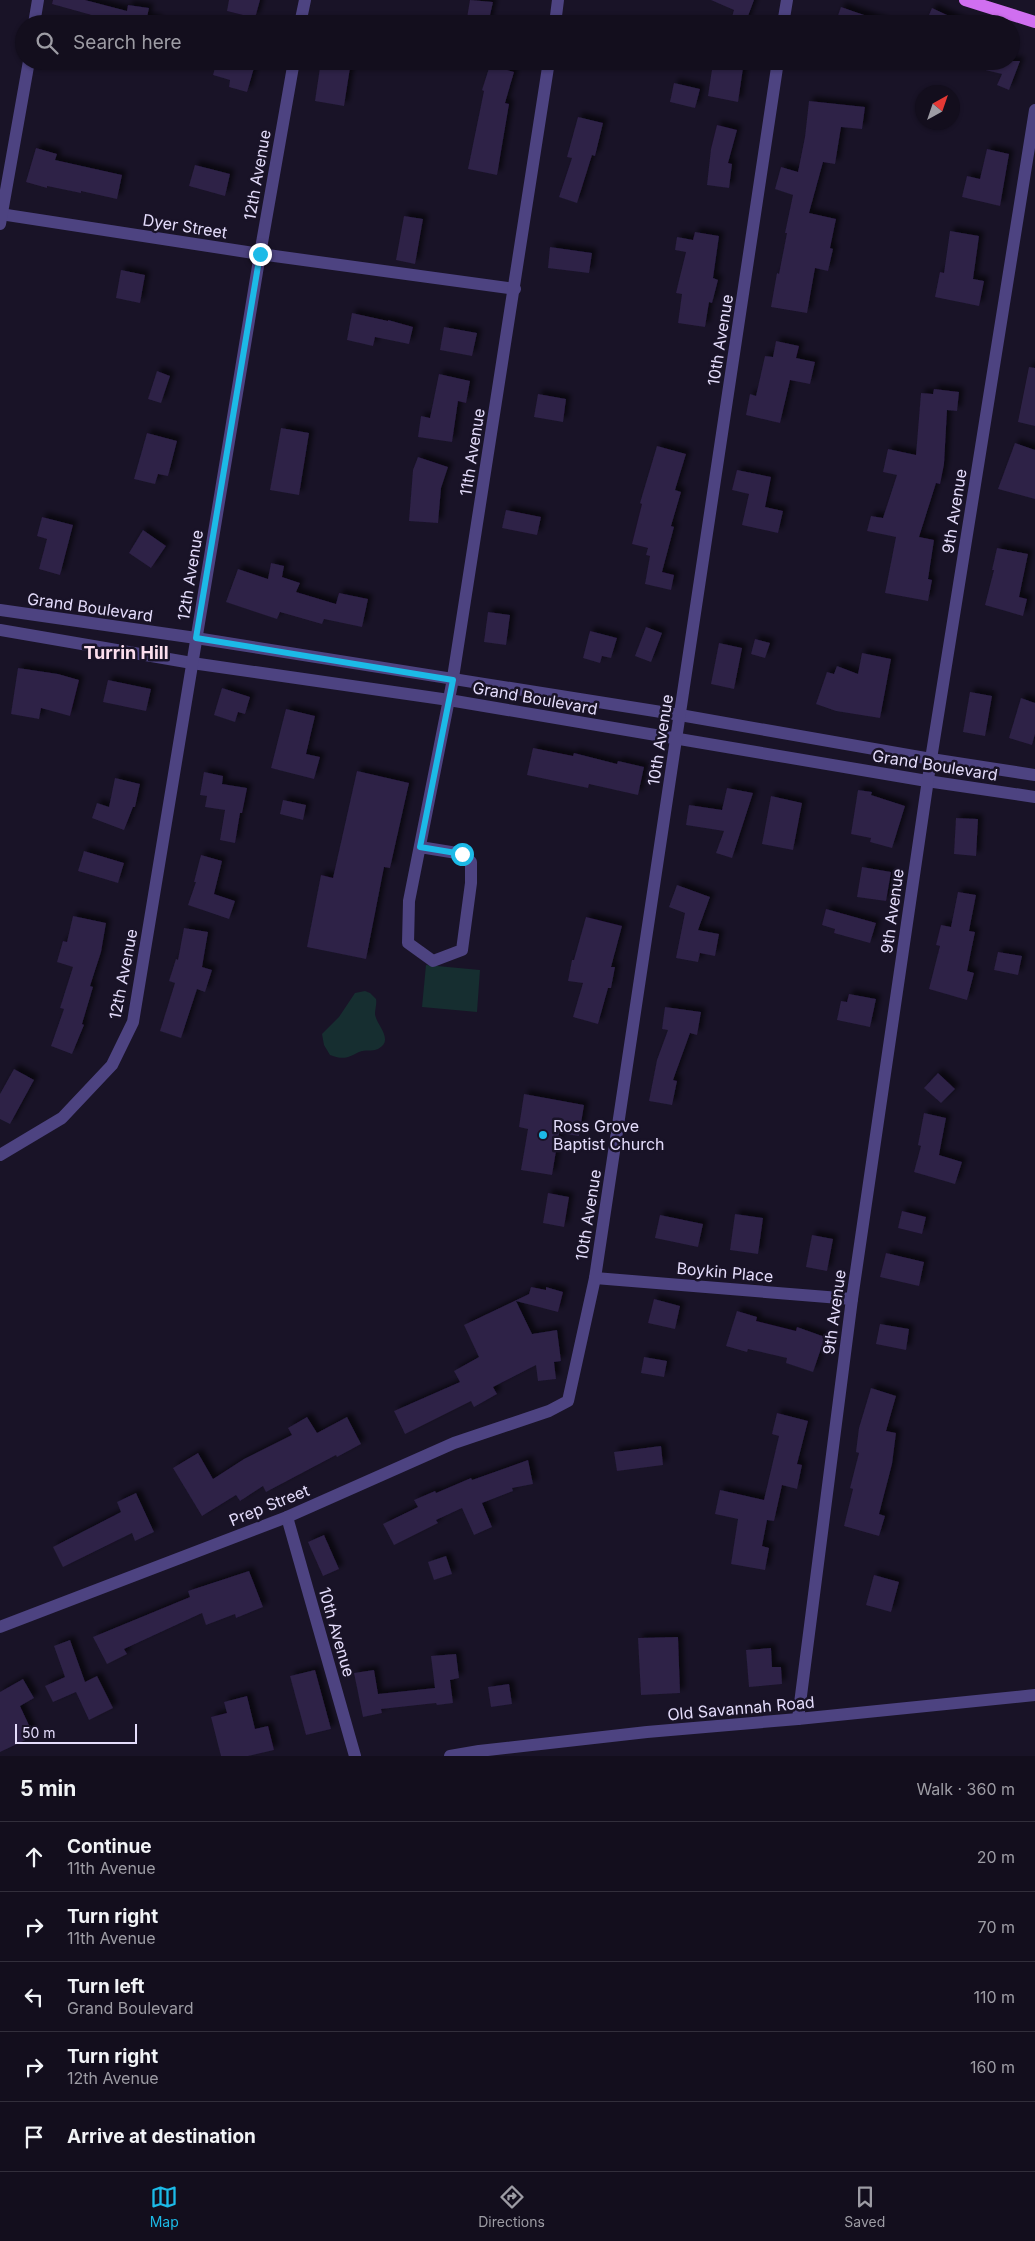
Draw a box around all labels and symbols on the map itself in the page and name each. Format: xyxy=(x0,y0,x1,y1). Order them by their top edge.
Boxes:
north arrow xyxy=(915,85,960,130)
street label: 12th Avenue xyxy=(239,128,275,222)
street label: Dyer Street xyxy=(141,209,229,243)
route end xyxy=(249,243,272,266)
street label: 10th Avenue xyxy=(703,293,737,387)
street label: 11th Avenue xyxy=(455,407,489,497)
street label: 9th Avenue xyxy=(937,467,971,555)
street label: 12th Avenue xyxy=(173,528,207,622)
street label: Grand Boulevard xyxy=(26,588,154,626)
district label: Turrin Hill xyxy=(83,642,169,663)
street label: Grand Boulevard xyxy=(471,677,599,719)
street label: 10th Avenue xyxy=(643,693,677,787)
street label: Grand Boulevard xyxy=(871,745,999,785)
route start xyxy=(451,843,474,866)
street label: 9th Avenue xyxy=(876,867,908,955)
street label: 12th Avenue xyxy=(104,927,142,1021)
place label: Ross Grove Baptist Church xyxy=(553,1116,665,1154)
marker: Ross Grove Baptist Church xyxy=(537,1129,549,1141)
street label: 10th Avenue xyxy=(571,1168,605,1262)
street label: Boykin Place xyxy=(676,1258,774,1286)
street label: 9th Avenue xyxy=(818,1268,850,1356)
street label: Prep Street xyxy=(226,1480,312,1530)
street label: 10th Avenue xyxy=(315,1585,359,1679)
street label: Old Savannah Road xyxy=(667,1692,815,1724)
scale bar xyxy=(15,1721,138,1744)

